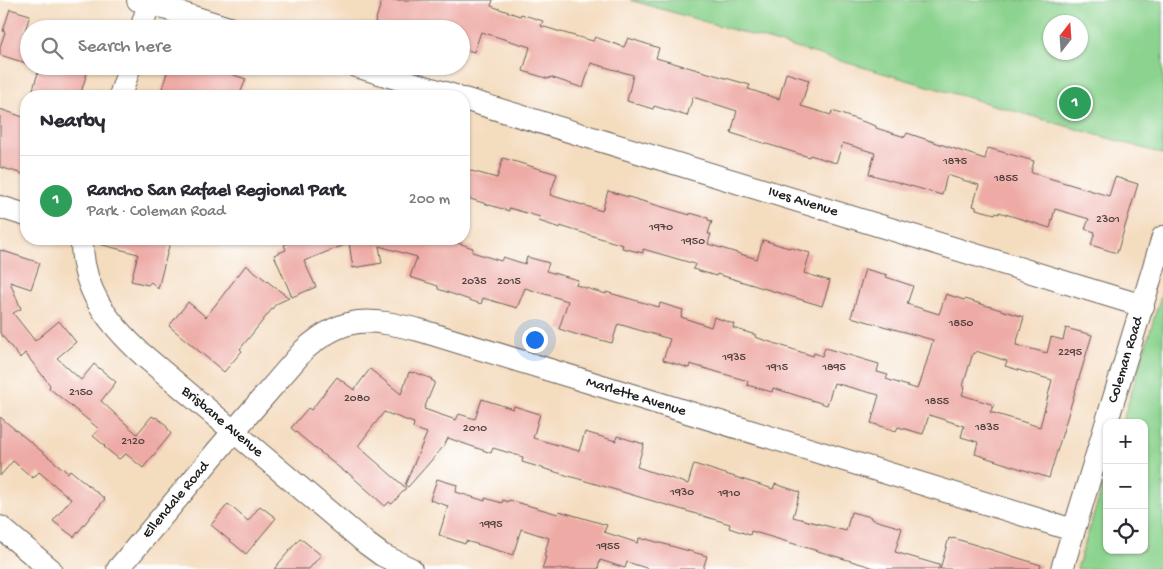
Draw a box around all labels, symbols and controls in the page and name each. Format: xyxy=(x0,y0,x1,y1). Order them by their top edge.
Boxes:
north arrow xyxy=(1043,15,1088,60)
search box xyxy=(20,20,470,75)
icon: search xyxy=(38,34,66,62)
text: Search here xyxy=(78,36,172,59)
pin: 1 xyxy=(1059,84,1091,122)
text: Nearby xyxy=(40,110,105,135)
house number: 1875 xyxy=(942,155,967,169)
house number: 1855 xyxy=(993,172,1018,186)
text: Rancho San Rafael Regional Park xyxy=(87,180,345,203)
street label: Ives Avenue xyxy=(766,183,840,221)
text: 1 xyxy=(53,191,59,210)
text: 200 m xyxy=(409,191,450,210)
text: Park · Coleman Road xyxy=(87,203,225,222)
house number: 2301 xyxy=(1096,213,1120,227)
house number: 1970 xyxy=(648,221,673,235)
house number: 1950 xyxy=(680,235,705,249)
house number: 2035 xyxy=(461,275,487,289)
house number: 2015 xyxy=(497,275,521,289)
street label: Coleman Road xyxy=(1104,313,1148,405)
house number: 1850 xyxy=(948,317,973,331)
your location xyxy=(522,327,548,353)
house number: 2295 xyxy=(1058,346,1082,360)
house number: 1935 xyxy=(721,351,746,365)
house number: 1915 xyxy=(765,361,788,375)
house number: 1895 xyxy=(821,361,846,375)
street label: Marlette Avenue xyxy=(584,373,688,421)
street label: Brisbane Avenue xyxy=(177,382,267,462)
house number: 2150 xyxy=(69,386,93,400)
house number: 2080 xyxy=(344,392,370,406)
house number: 1855 xyxy=(924,395,949,409)
map controls xyxy=(1103,419,1148,554)
button: + xyxy=(1103,419,1148,464)
house number: 1835 xyxy=(974,421,999,435)
house number: 2010 xyxy=(463,422,487,436)
house number: 2120 xyxy=(121,435,145,449)
street label: Ellendale Road xyxy=(138,457,214,542)
button: − xyxy=(1103,464,1148,509)
house number: 1930 xyxy=(669,486,694,500)
house number: 1910 xyxy=(717,487,740,501)
button: locate xyxy=(1103,509,1148,554)
house number: 1995 xyxy=(478,518,503,532)
house number: 1955 xyxy=(595,540,620,554)

